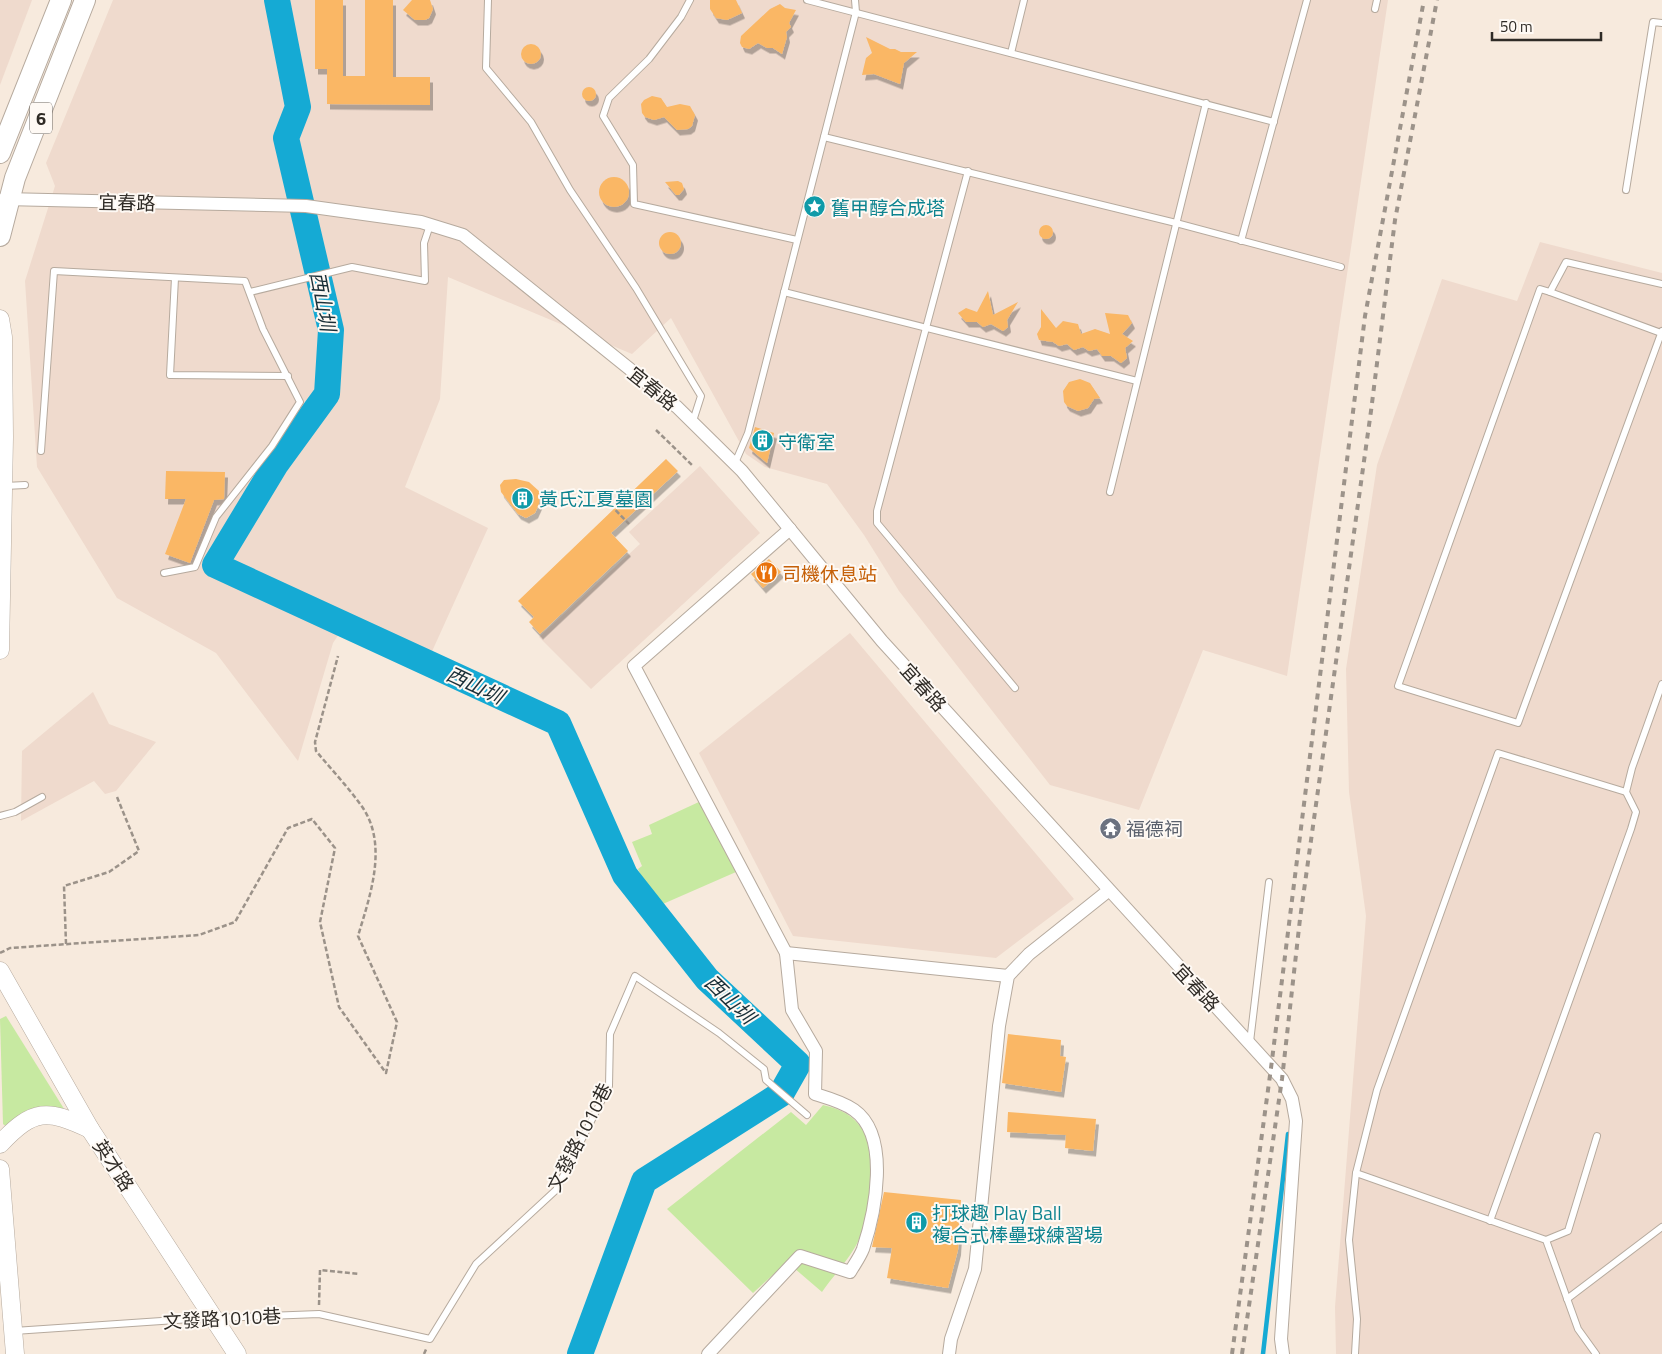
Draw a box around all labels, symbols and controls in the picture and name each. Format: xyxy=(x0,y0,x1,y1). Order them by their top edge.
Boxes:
scale bar xyxy=(1492,10,1601,42)
text: 50 m xyxy=(1500,15,1533,38)
road number: 6 xyxy=(30,102,52,134)
street label: 宜春路 xyxy=(98,187,156,217)
place label: 舊甲醇合成塔 xyxy=(831,193,945,222)
place icon: 舊甲醇合成塔 xyxy=(803,195,827,219)
water label: 西山圳 xyxy=(302,269,345,336)
street label: 宜春路 xyxy=(622,359,684,417)
place label: 守衛室 xyxy=(778,427,835,456)
building icon: 守衛室 xyxy=(750,429,774,453)
place label: 黃氏江夏墓園 xyxy=(539,484,653,513)
building icon: 黃氏江夏墓園 xyxy=(511,486,535,510)
place label: 司機休息站 xyxy=(782,559,877,588)
restaurant icon: 司機休息站 xyxy=(754,561,778,585)
street label: 宜春路 xyxy=(894,656,954,718)
water label: 西山圳 xyxy=(441,658,511,713)
place label: 福德祠 xyxy=(1126,814,1183,843)
temple icon: 福德祠 xyxy=(1098,816,1122,840)
street label: 宜春路 xyxy=(1167,956,1227,1018)
water label: 西山圳 xyxy=(698,967,765,1033)
street label: 文發路1010巷 xyxy=(539,1078,619,1196)
street label: 英才路 xyxy=(86,1133,142,1197)
place label: 打球趣 Play Ball 複合式棒壘球練習場 xyxy=(932,1198,1103,1249)
building icon: 打球趣 Play Ball 複合式棒壘球練習場 xyxy=(904,1211,928,1235)
street label: 文發路1010巷 xyxy=(162,1300,282,1336)

